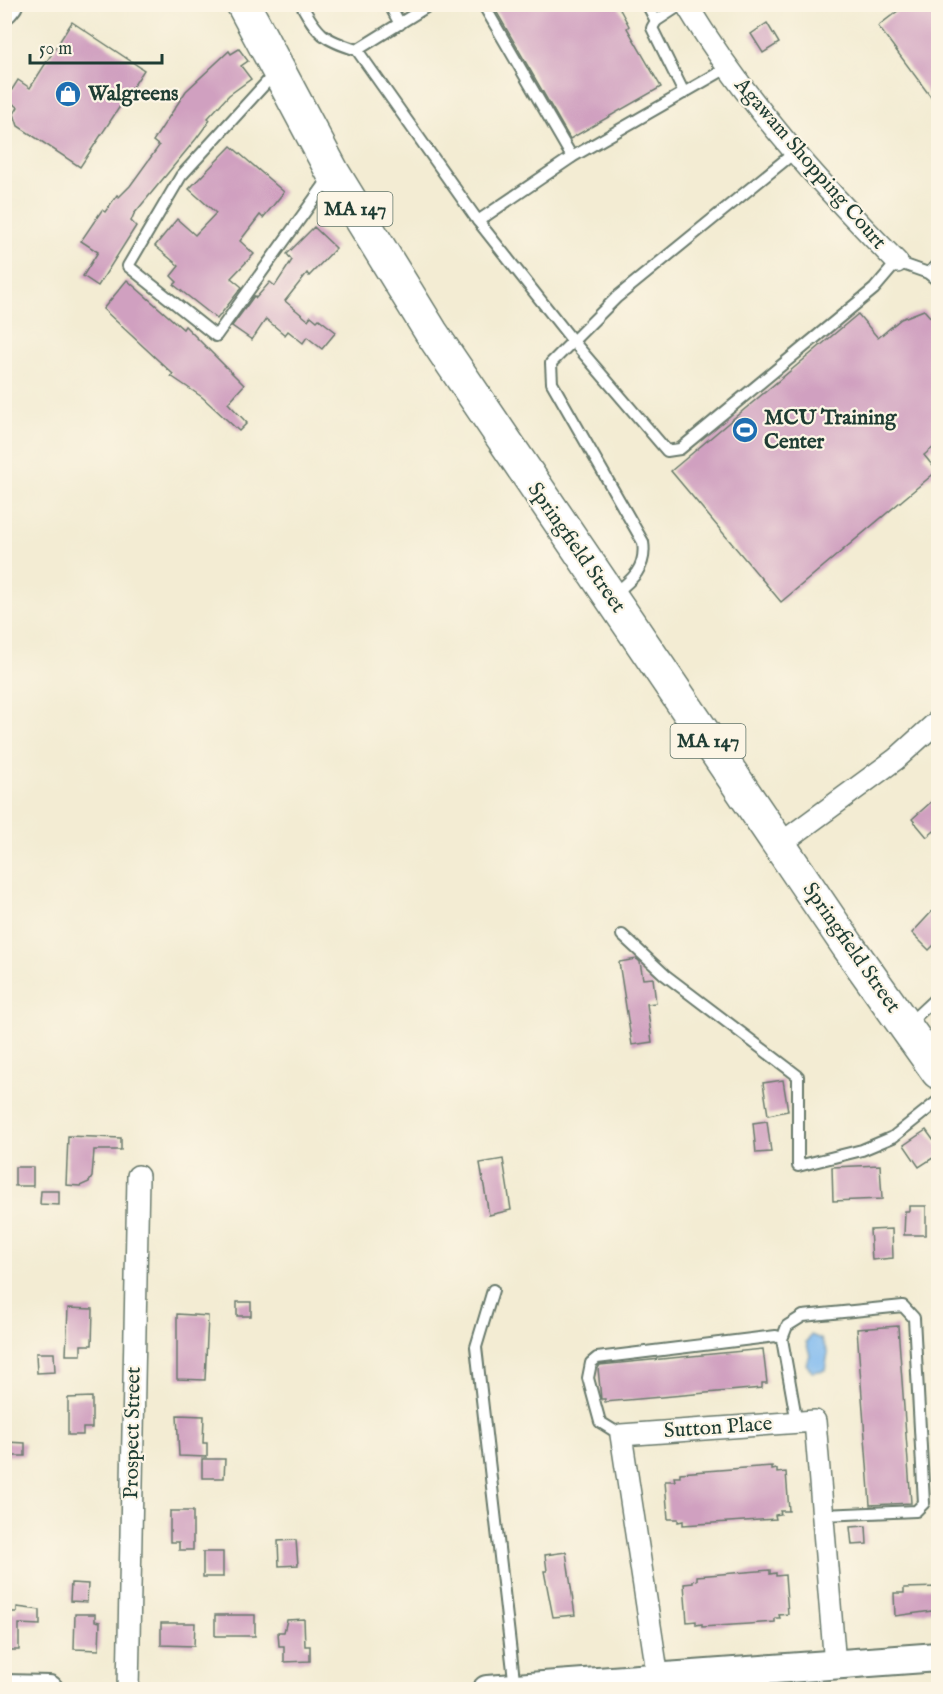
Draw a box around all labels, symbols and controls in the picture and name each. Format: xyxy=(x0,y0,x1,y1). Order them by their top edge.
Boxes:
scale bar xyxy=(30,27,162,65)
text: 50 m xyxy=(39,38,72,61)
street label: Agawam Shopping Court xyxy=(727,72,892,255)
shop icon: Walgreens xyxy=(53,79,83,109)
place label: Walgreens xyxy=(87,81,179,108)
road number: MA 147 xyxy=(318,192,392,226)
place label: MCU Training Center xyxy=(764,405,897,456)
sports icon: MCU Training Center xyxy=(730,415,760,445)
street label: Springfield Street xyxy=(521,477,631,619)
road number: MA 147 xyxy=(670,724,746,758)
street label: Springfield Street xyxy=(796,877,906,1019)
street label: Prospect Street xyxy=(118,1366,148,1500)
street label: Sutton Place xyxy=(663,1411,773,1445)

